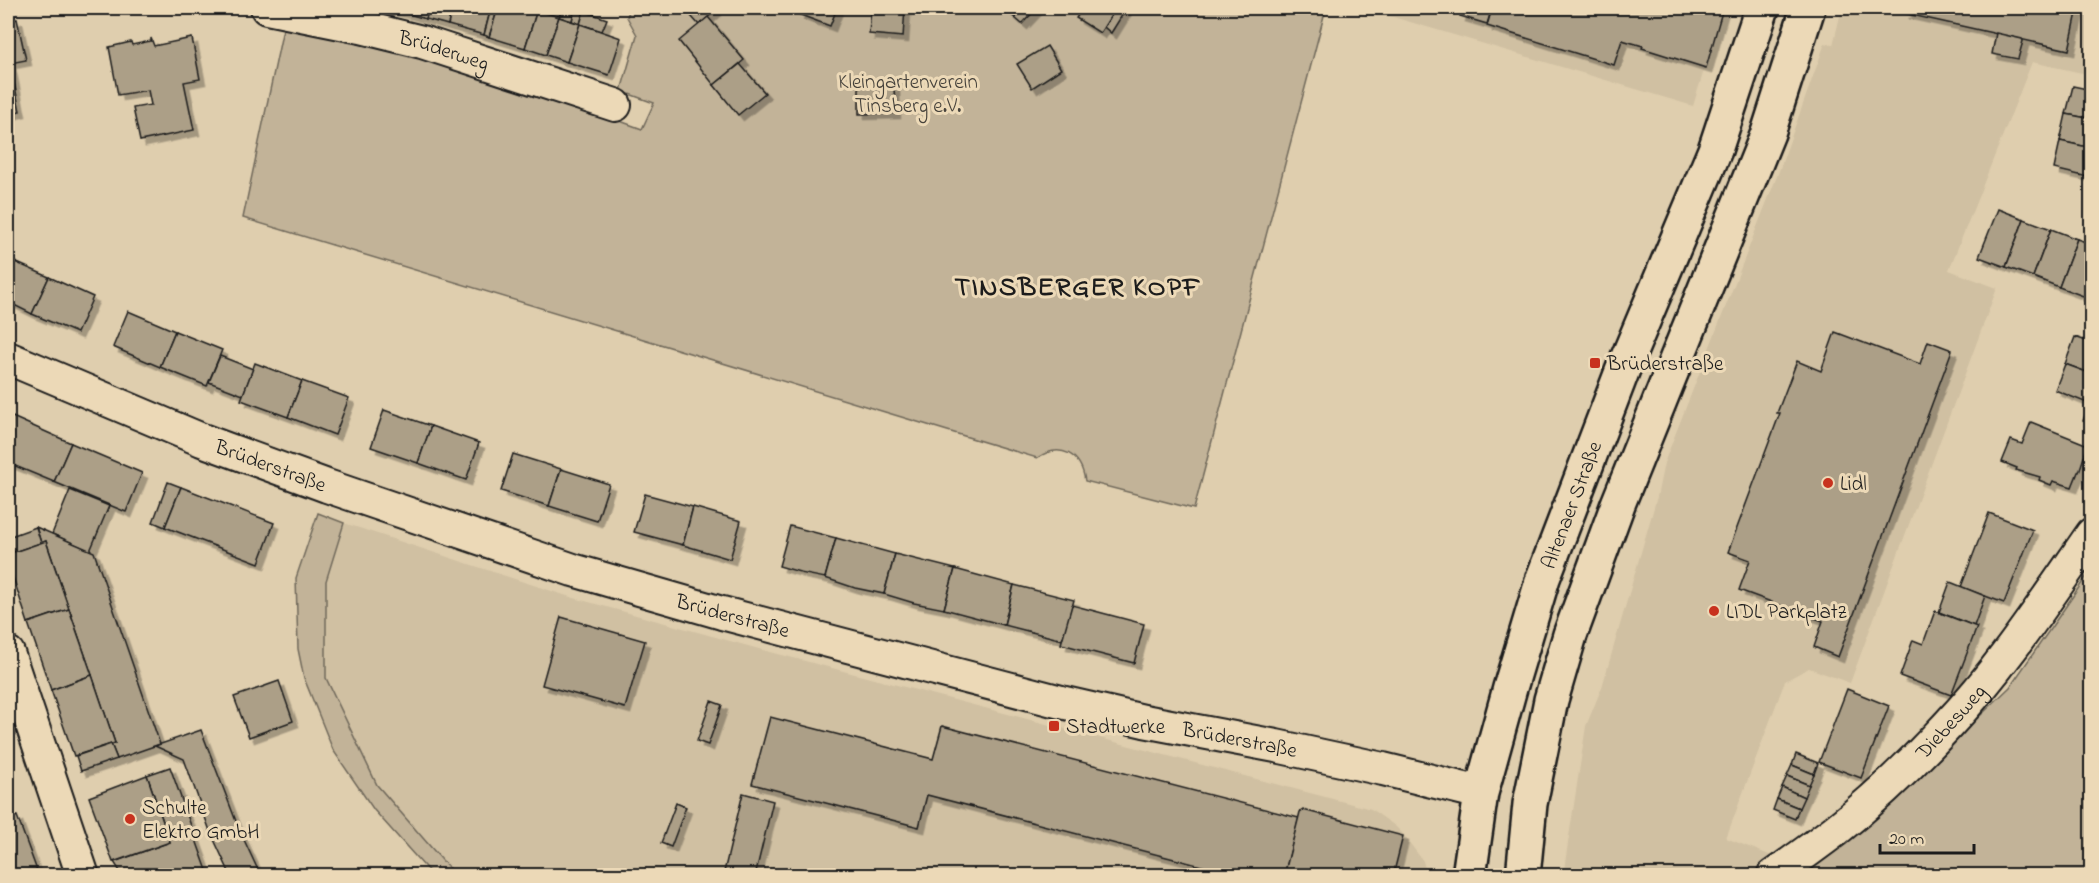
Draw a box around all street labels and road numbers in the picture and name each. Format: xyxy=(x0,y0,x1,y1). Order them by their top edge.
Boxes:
street label: Brüderweg xyxy=(394,24,492,82)
street label: Brüderstraße xyxy=(209,433,331,502)
street label: Altenaer Straße xyxy=(1535,437,1611,574)
street label: Brüderstraße xyxy=(671,587,793,647)
street label: Diebesweg xyxy=(1909,679,1996,768)
street label: Brüderstraße xyxy=(1178,715,1300,767)

